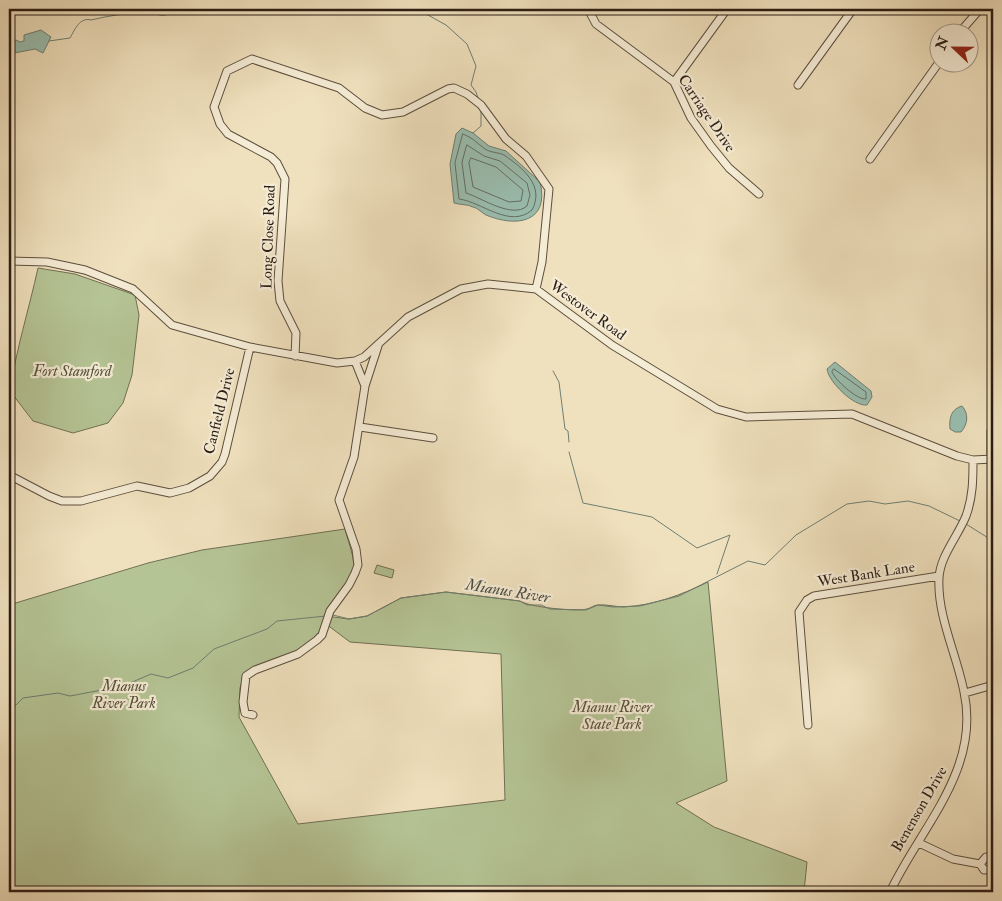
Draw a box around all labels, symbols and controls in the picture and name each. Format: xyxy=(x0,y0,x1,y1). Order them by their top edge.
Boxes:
north arrow xyxy=(930,22,980,72)
text: N xyxy=(932,34,953,53)
street label: Carriage Drive xyxy=(674,71,740,156)
street label: Long Close Road xyxy=(257,184,280,289)
street label: Westover Road xyxy=(545,276,630,345)
park label: Fort Stamford xyxy=(32,362,113,381)
street label: Canfield Drive xyxy=(200,366,239,456)
street label: West Bank Lane xyxy=(815,557,916,592)
water label: Mianus River xyxy=(463,574,552,608)
park label: Mianus River Park xyxy=(91,677,156,713)
park label: Mianus River State Park xyxy=(571,698,653,734)
street label: Benenson Drive xyxy=(887,763,952,855)

